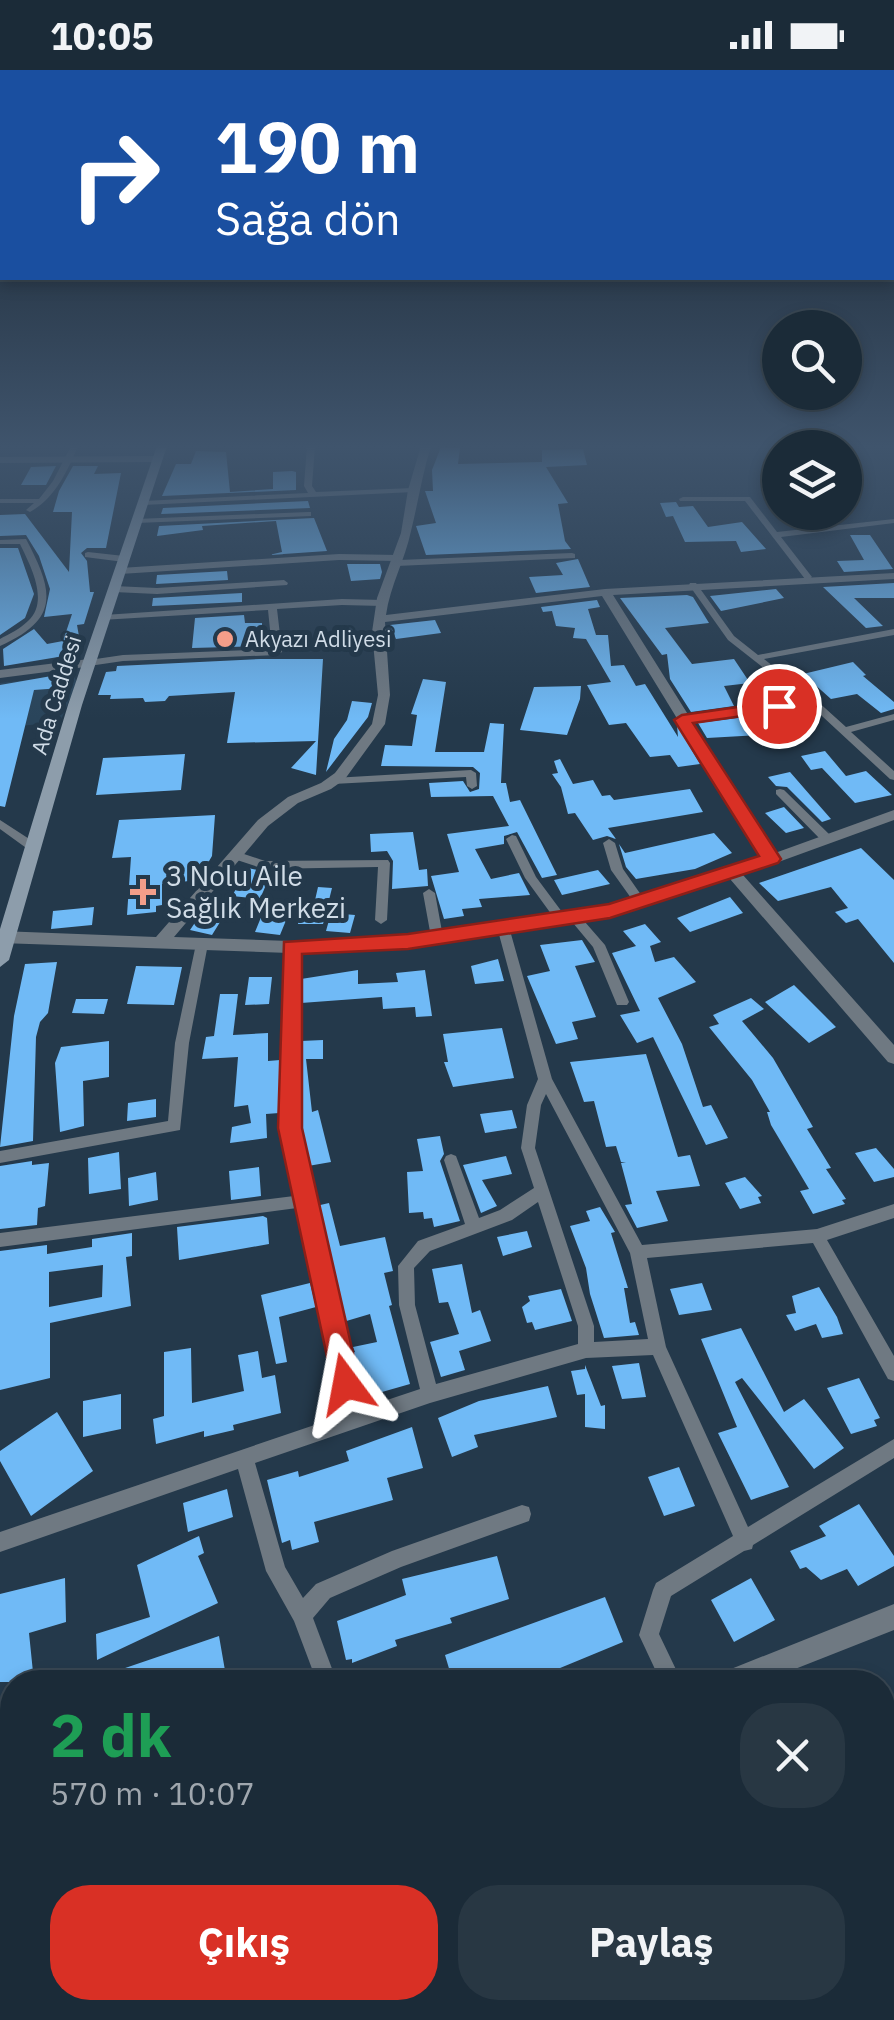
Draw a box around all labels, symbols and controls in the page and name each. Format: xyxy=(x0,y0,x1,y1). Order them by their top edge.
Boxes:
text: 10:05 xyxy=(50,11,154,60)
text: 190 m xyxy=(215,101,420,192)
icon: right xyxy=(50,110,180,240)
text: Sağa dön xyxy=(215,189,400,247)
map controls xyxy=(762,310,862,530)
button: search xyxy=(762,310,862,410)
button: layers xyxy=(762,430,862,530)
place label: Akyazı Adliyesi xyxy=(245,624,392,653)
marker: Akyazı Adliyesi xyxy=(214,628,236,650)
street label: Ada Caddesi xyxy=(24,632,87,758)
pin xyxy=(737,664,822,749)
icon: arrive xyxy=(752,679,807,734)
place label: 3 Nolu Aile Sağlık Merkezi xyxy=(166,857,346,926)
marker: 3 Nolu Aile Sağlık Merkezi xyxy=(130,879,156,905)
position arrow xyxy=(294,1332,398,1436)
text: 2 dk xyxy=(50,1695,171,1774)
button: close xyxy=(740,1703,845,1808)
text: 570 m · 10:07 xyxy=(50,1772,255,1814)
button: Çıkış xyxy=(50,1885,438,2000)
button: Paylaş xyxy=(458,1885,845,2000)

